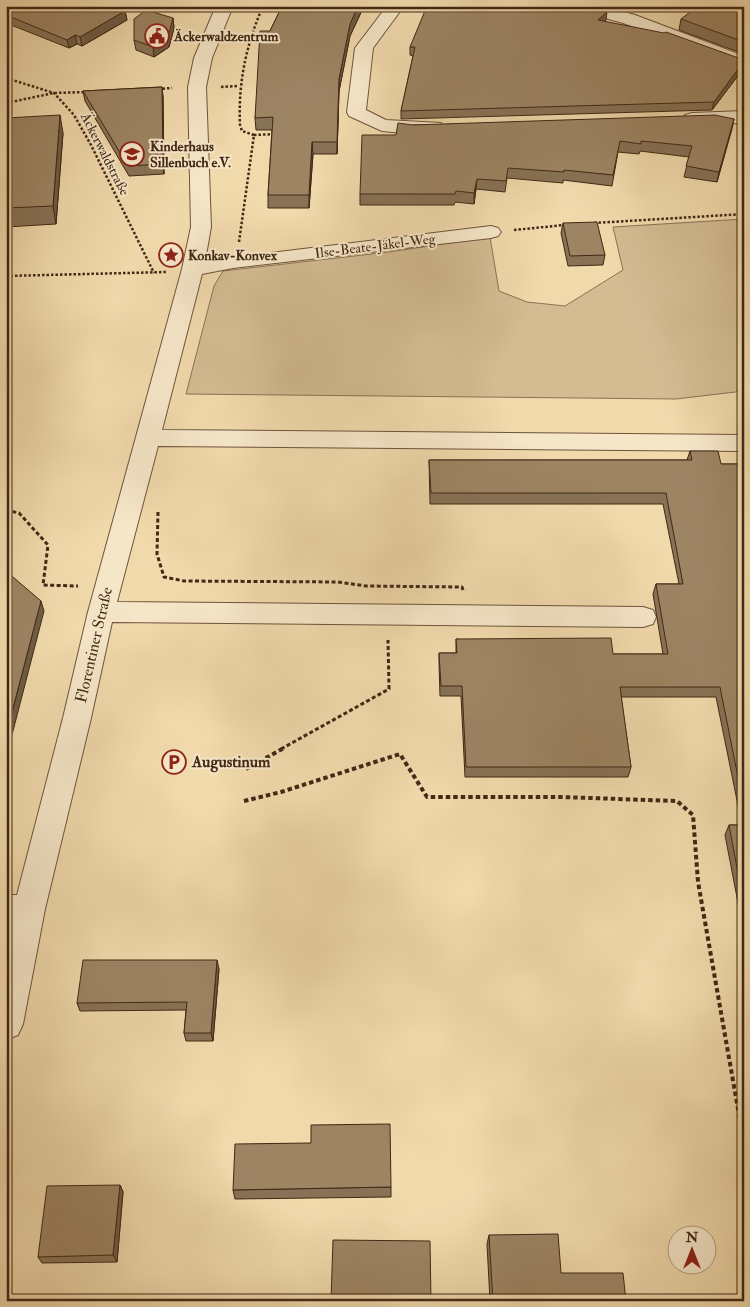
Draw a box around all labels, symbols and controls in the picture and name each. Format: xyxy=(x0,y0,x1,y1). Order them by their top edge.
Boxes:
public building icon: Äckerwaldzentrum xyxy=(144,23,170,49)
place label: Äckerwaldzentrum xyxy=(173,28,279,45)
street label: Äckerwaldstraße xyxy=(76,109,133,198)
place label: Kinderhaus Sillenbuch e.V. xyxy=(150,138,231,171)
school or university icon: Kinderhaus Sillenbuch e.V. xyxy=(119,141,145,167)
street label: Ilse-Beate-Jäkel-Weg xyxy=(314,230,437,262)
place icon: Konkav-Konvex xyxy=(158,242,184,268)
place label: Konkav-Konvex xyxy=(188,247,278,264)
street label: Florentiner Straße xyxy=(71,585,117,705)
parking icon: Augustinum xyxy=(161,749,187,775)
place label: Augustinum xyxy=(191,752,271,773)
north arrow xyxy=(668,1224,718,1274)
text: N xyxy=(685,1229,699,1246)

